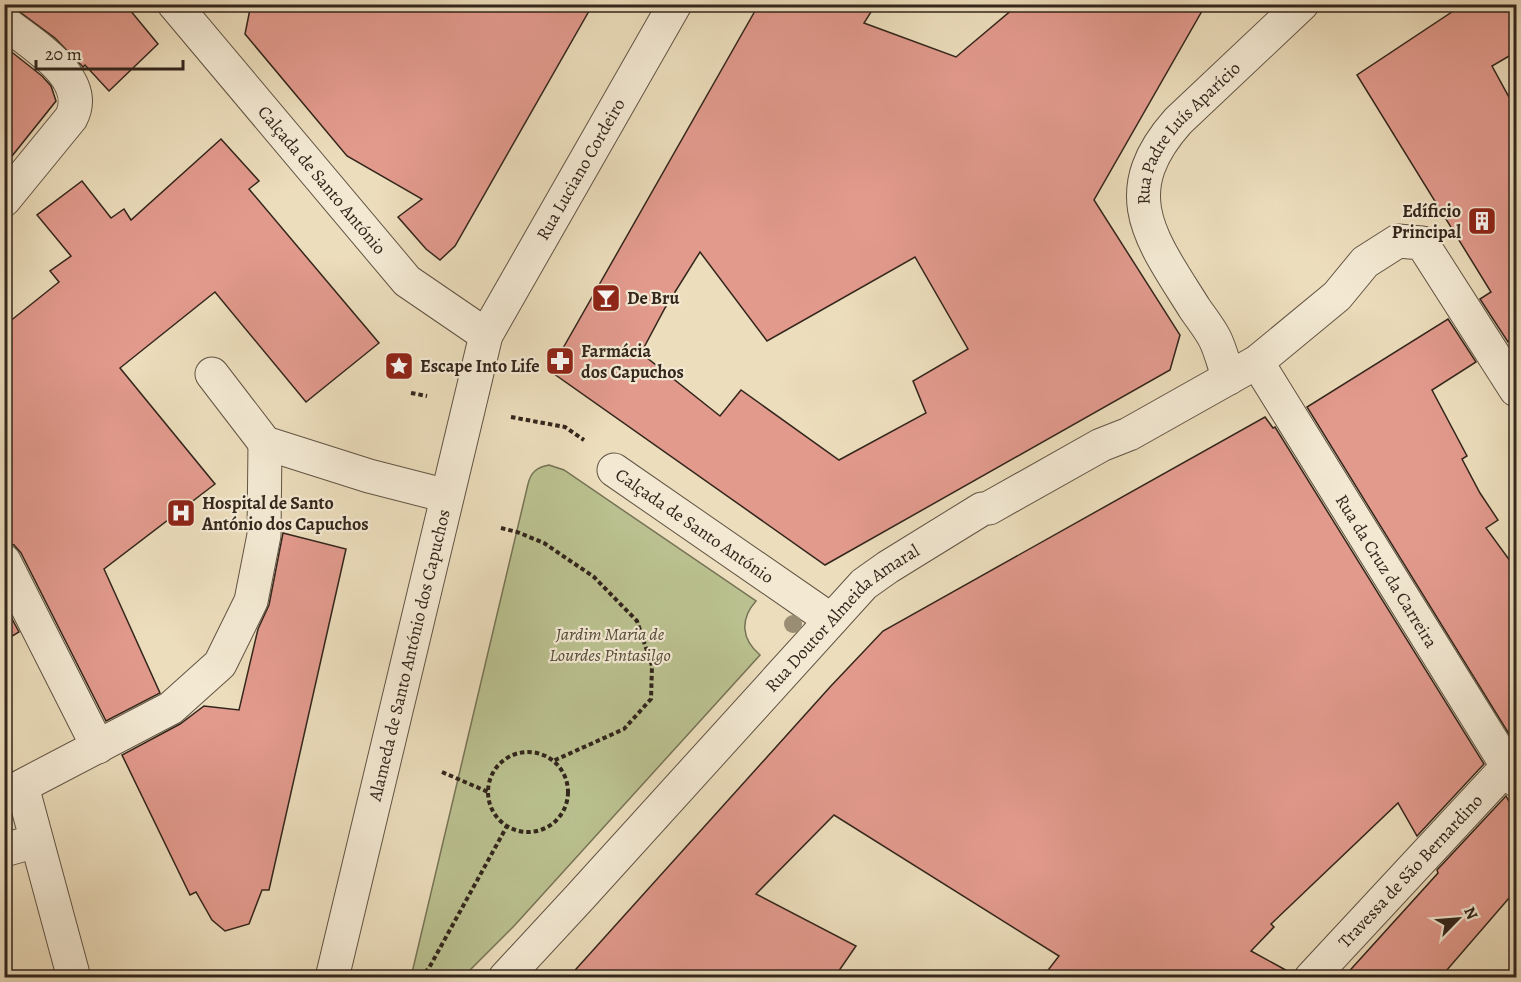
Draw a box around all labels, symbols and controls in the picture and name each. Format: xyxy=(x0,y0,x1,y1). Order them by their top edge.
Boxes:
scale bar xyxy=(36,33,183,71)
text: 20 m xyxy=(45,42,82,66)
street label: Rua Padre Luís Aparício xyxy=(1131,56,1246,205)
street label: Rua Luciano Cordeiro xyxy=(531,94,631,245)
street label: Calçada de Santo António xyxy=(252,100,392,260)
place label: Edíficio Principal xyxy=(1392,199,1461,244)
building icon: Edíficio Principal xyxy=(1466,205,1498,237)
bar icon: De Bru xyxy=(590,282,622,314)
place label: De Bru xyxy=(627,286,679,310)
place label: Farmácia dos Capuchos xyxy=(581,339,684,384)
pharmacy icon: Farmácia dos Capuchos xyxy=(544,345,576,377)
place icon: Escape Into Life xyxy=(383,350,415,382)
place label: Escape Into Life xyxy=(420,354,540,378)
street label: Calçada de Santo António xyxy=(611,462,779,589)
street label: Rua da Cruz da Carreira xyxy=(1330,490,1444,653)
place label: Hospital de Santo António dos Capuchos xyxy=(201,491,369,536)
hospital icon: Hospital de Santo António dos Capuchos xyxy=(165,497,197,529)
street label: Alameda de Santo António dos Capuchos xyxy=(363,507,456,804)
street label: Rua Doutor Almeida Amaral xyxy=(760,538,924,697)
park label: Jardim Maria de Lourdes Pintasilgo xyxy=(549,622,671,667)
street label: Travessa de São Bernardino xyxy=(1333,789,1488,953)
north arrow xyxy=(1428,889,1488,949)
text: N xyxy=(1458,903,1483,923)

